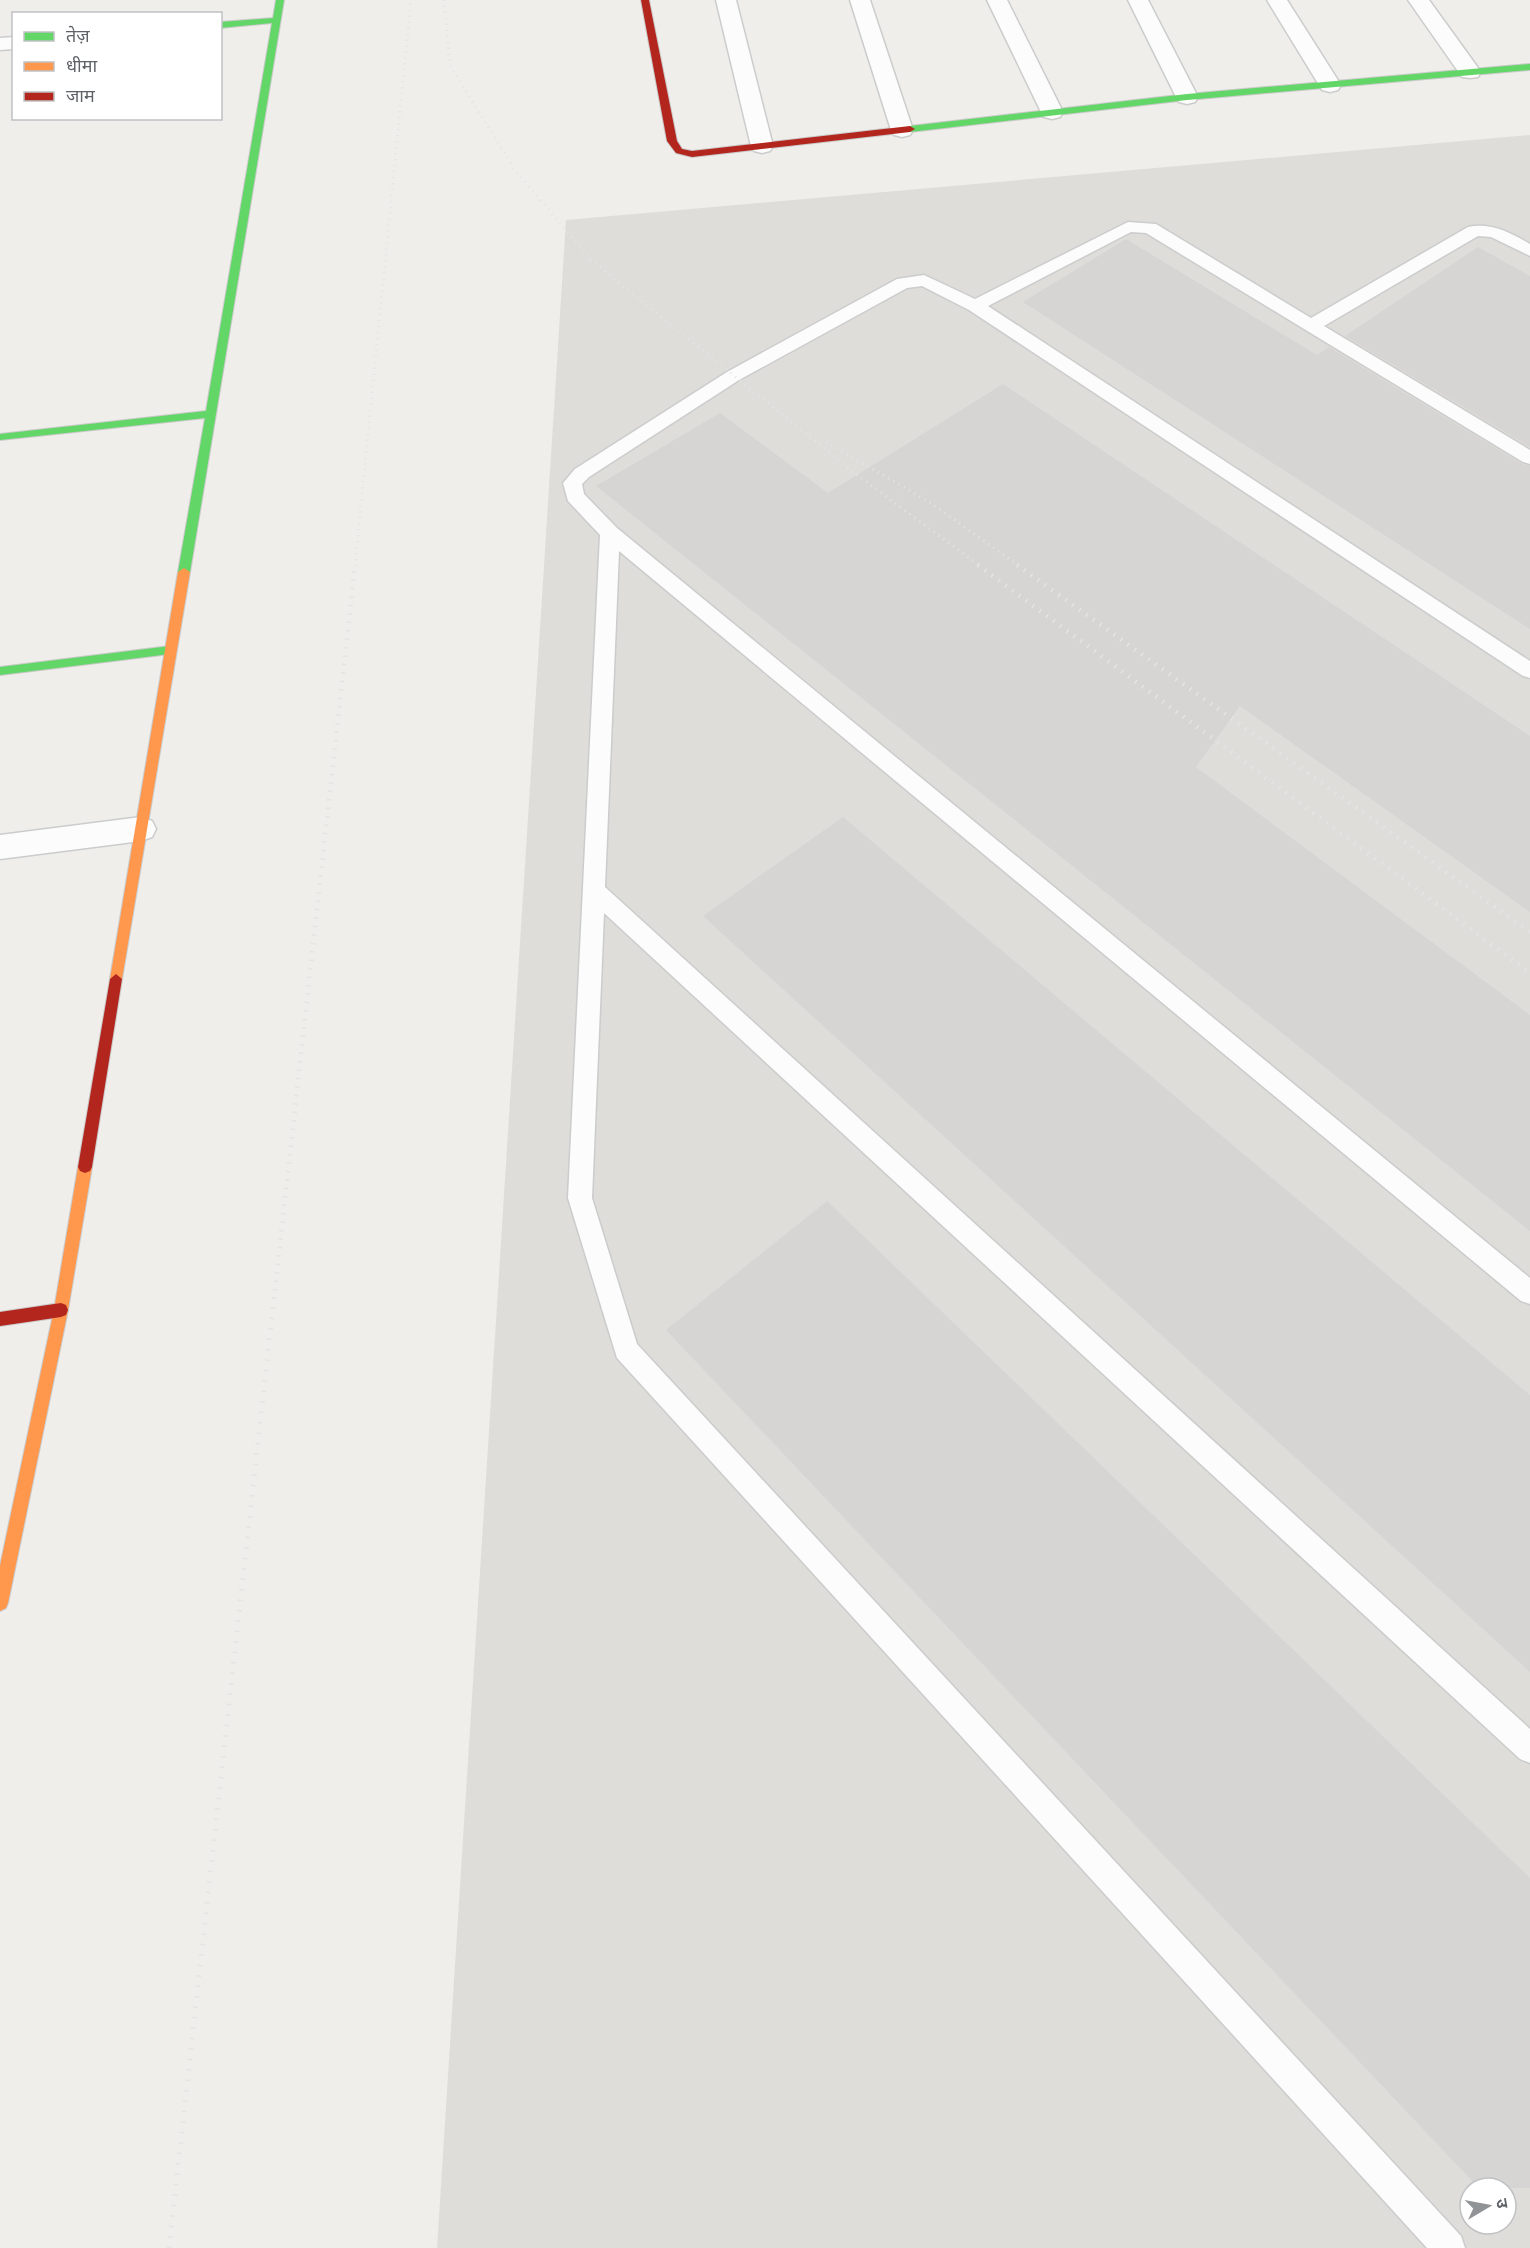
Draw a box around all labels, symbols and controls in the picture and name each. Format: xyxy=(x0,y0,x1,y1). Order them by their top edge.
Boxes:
legend xyxy=(12,12,222,120)
text: तेज़ xyxy=(66,24,90,47)
text: धीमा xyxy=(66,54,97,77)
text: जाम xyxy=(66,84,96,107)
north arrow xyxy=(1458,2176,1518,2236)
text: उ xyxy=(1492,2197,1514,2210)

